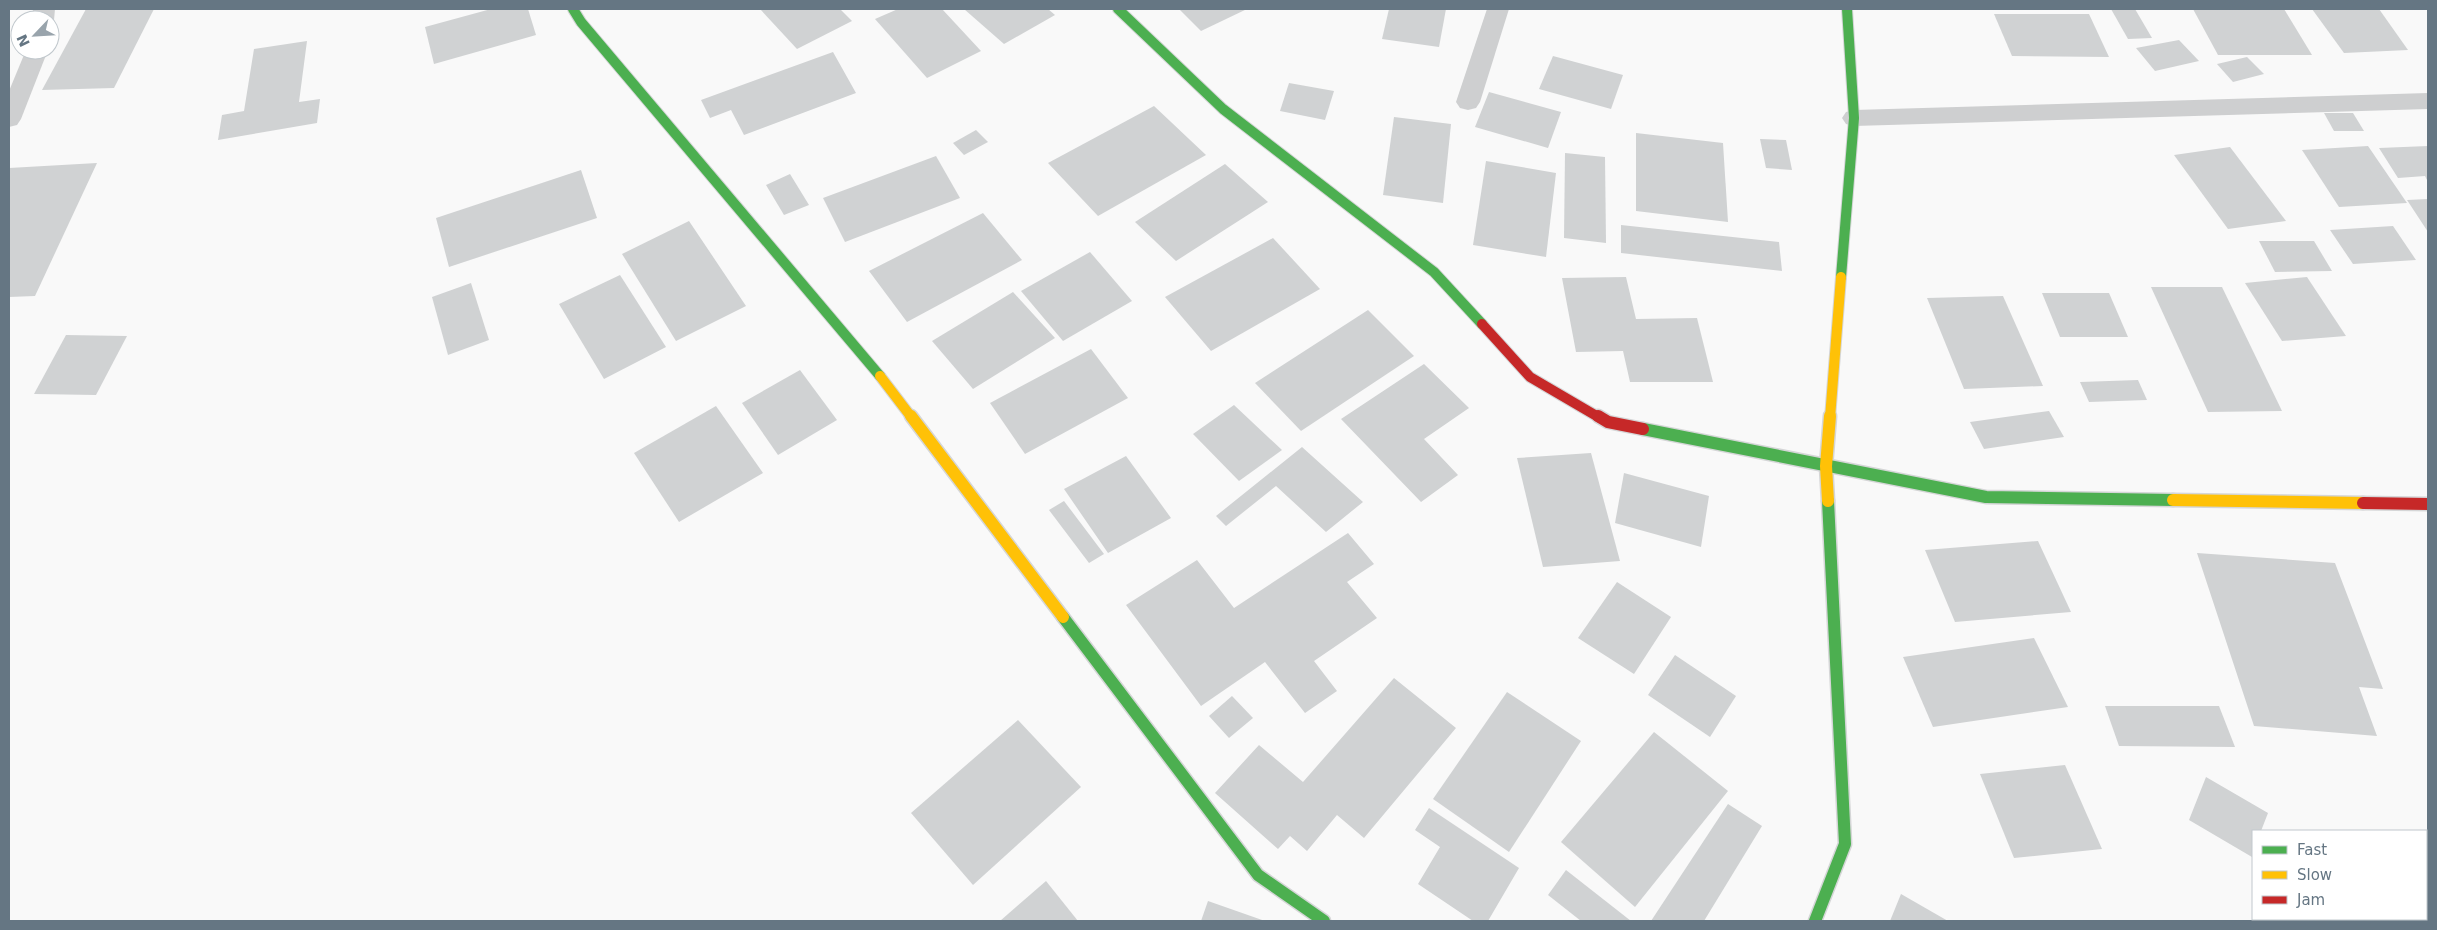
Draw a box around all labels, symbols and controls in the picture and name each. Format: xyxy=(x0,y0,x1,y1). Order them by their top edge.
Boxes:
north arrow xyxy=(10,10,60,60)
text: N xyxy=(13,32,33,49)
legend xyxy=(2252,830,2427,920)
text: Fast xyxy=(2297,841,2327,859)
text: Slow xyxy=(2297,866,2332,884)
text: Jam xyxy=(2296,891,2325,909)

